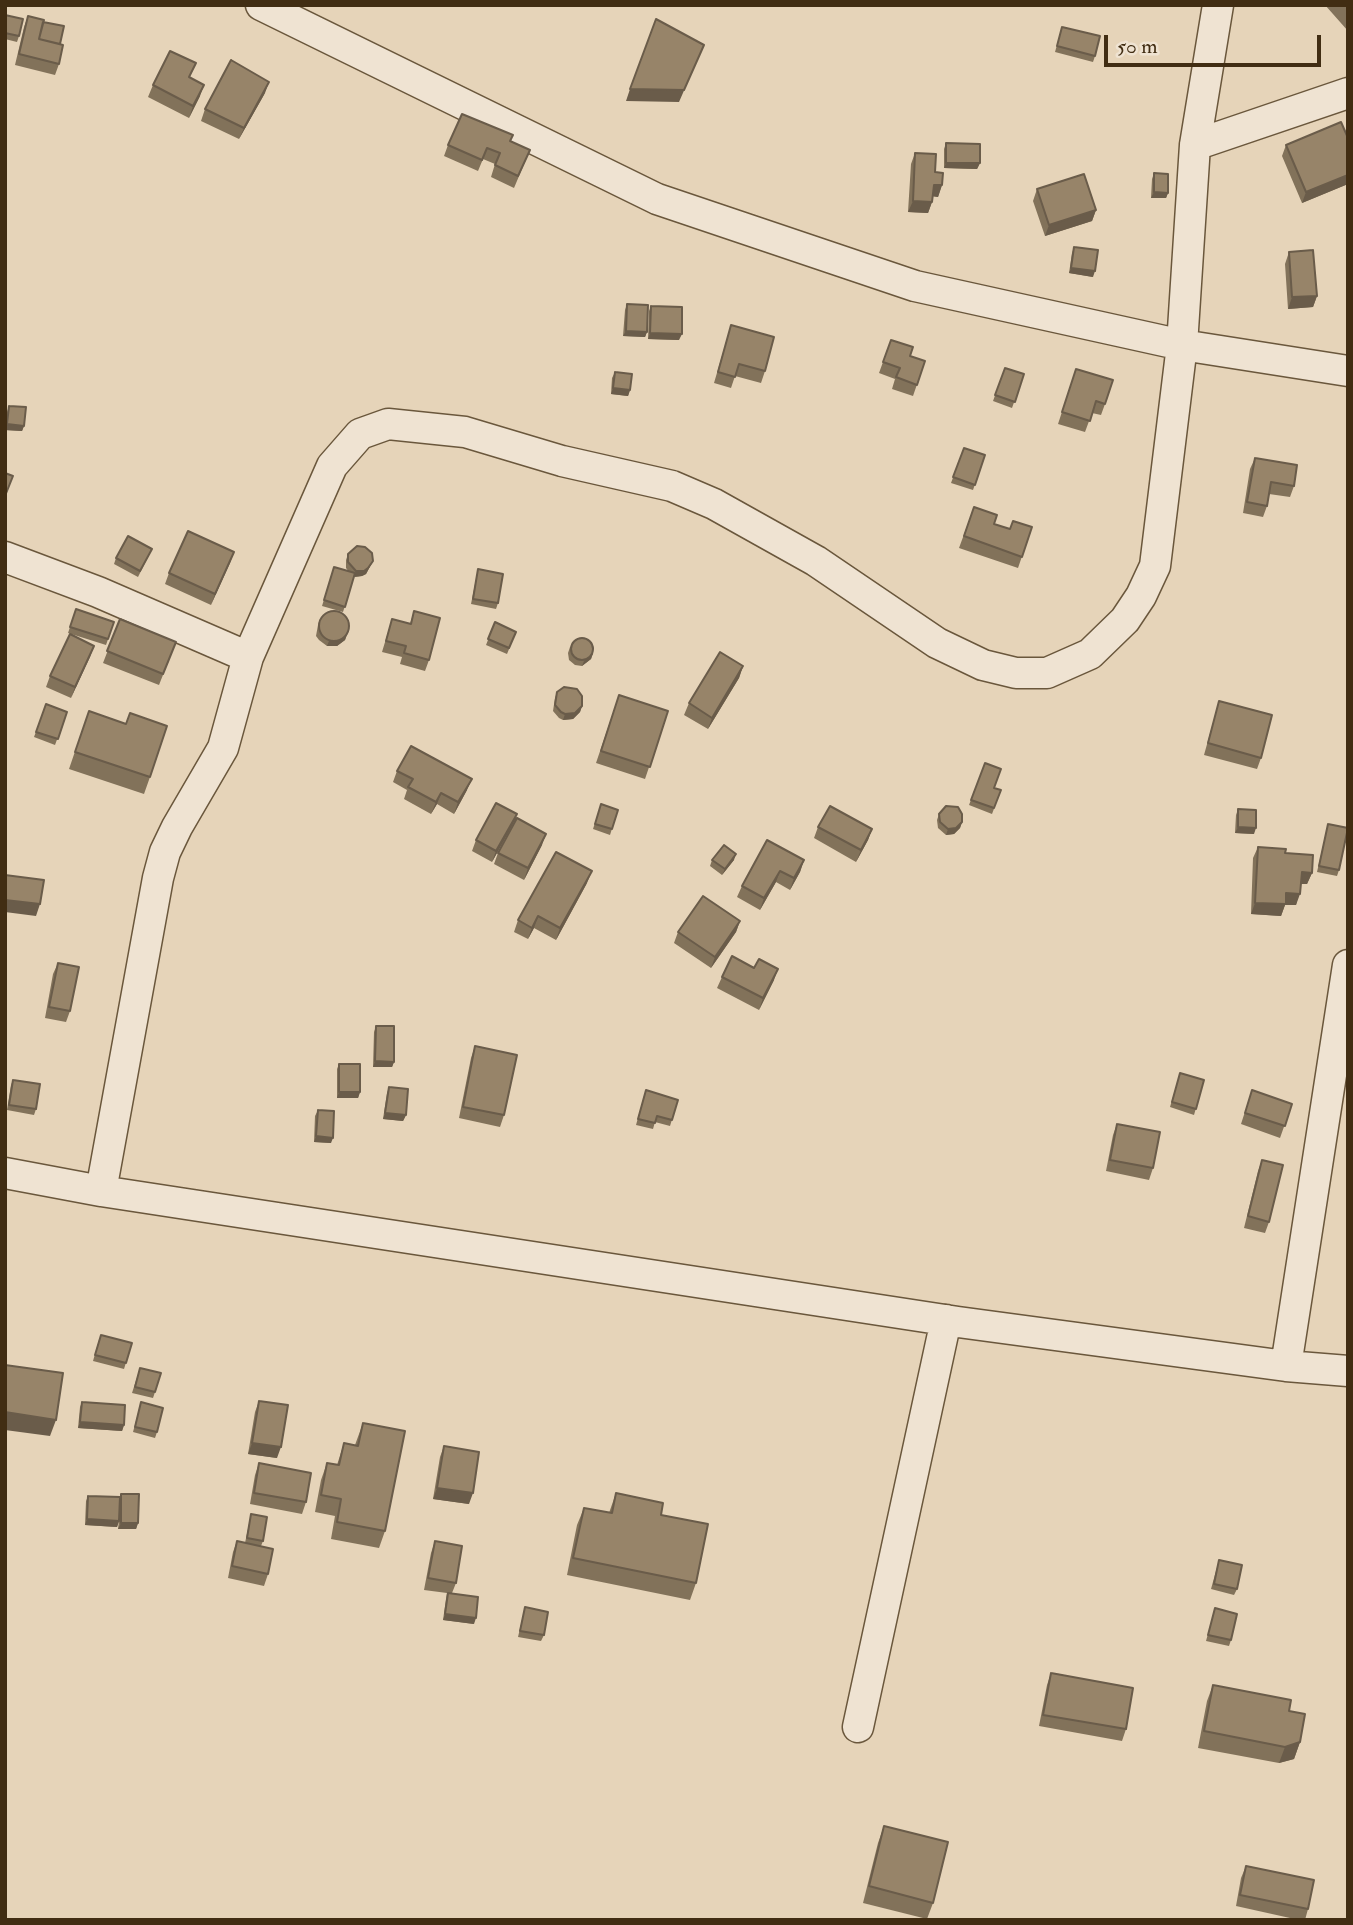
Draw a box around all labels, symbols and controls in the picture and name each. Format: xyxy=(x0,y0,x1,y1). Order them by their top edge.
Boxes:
scale bar xyxy=(1108,21,1325,65)
text: 50 m xyxy=(1117,33,1158,60)

